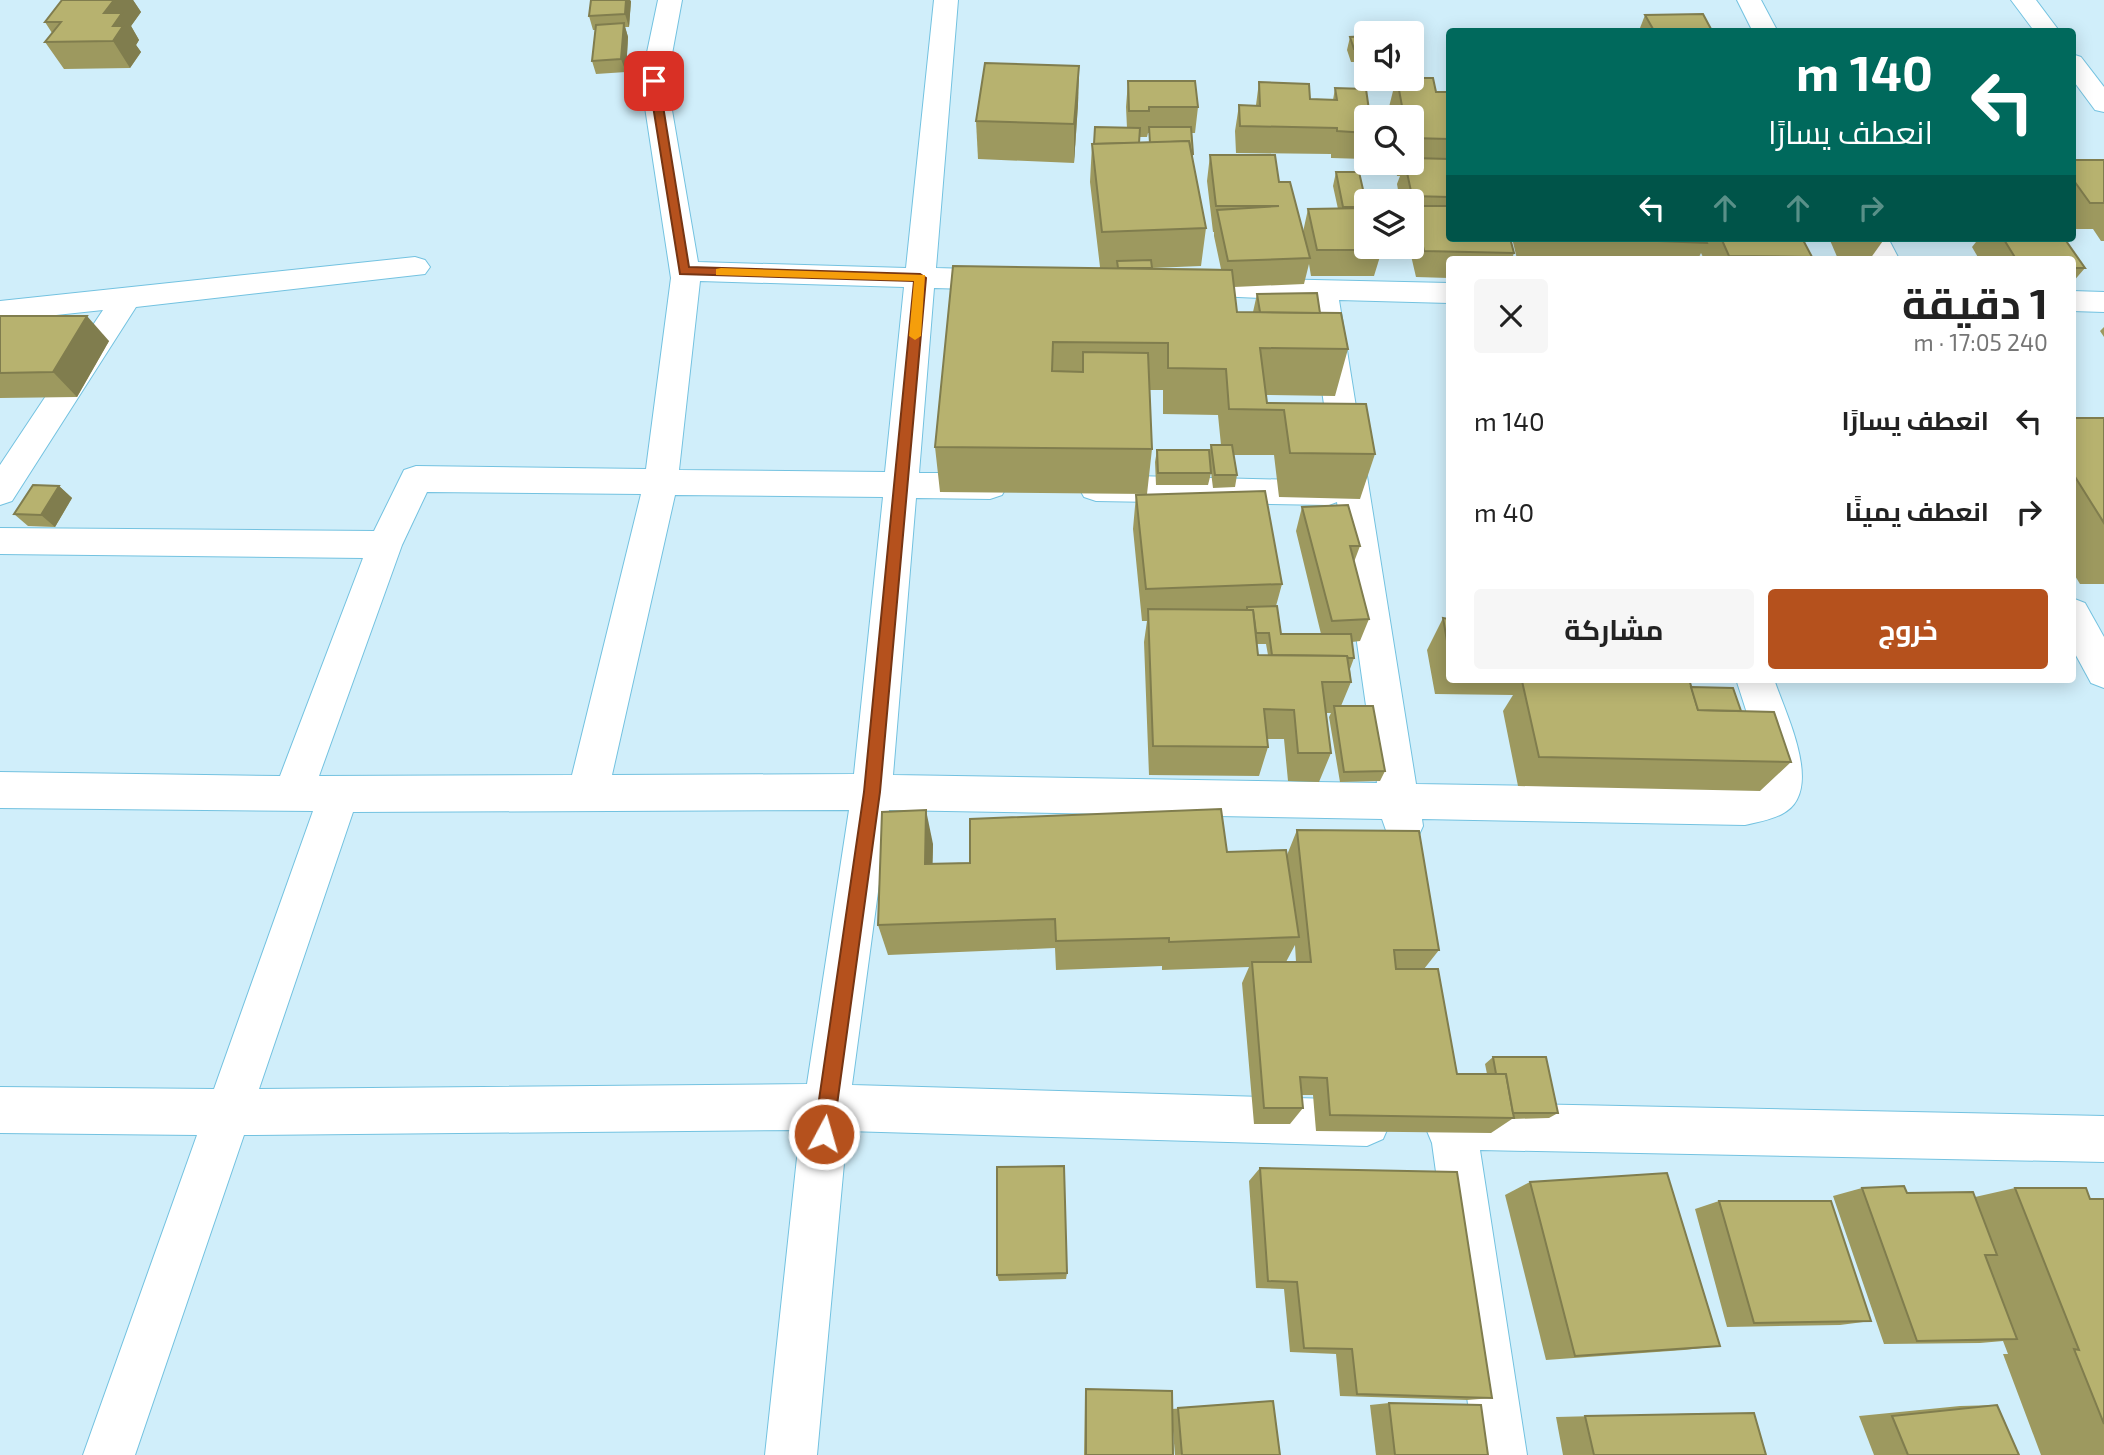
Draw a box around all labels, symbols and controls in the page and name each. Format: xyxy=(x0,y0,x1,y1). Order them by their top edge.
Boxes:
map controls xyxy=(1354,21,1424,259)
button: sound xyxy=(1354,21,1424,91)
text: 140 m xyxy=(1796,42,1933,101)
pin xyxy=(624,51,684,111)
icon: left xyxy=(1957,56,2048,147)
icon: arrive xyxy=(635,62,673,100)
button: search xyxy=(1354,105,1424,175)
text: انعطف يسارًا xyxy=(1768,112,1933,150)
button: layers xyxy=(1354,189,1424,259)
icon: left xyxy=(1633,189,1671,227)
icon: ahead xyxy=(1706,189,1744,227)
icon: ahead xyxy=(1779,189,1817,227)
icon: right xyxy=(1852,189,1890,227)
text: 1 دقيقة xyxy=(1902,277,2048,327)
button: close xyxy=(1474,279,1548,353)
text: 240 m · 17:05 xyxy=(1914,328,2048,356)
icon: left xyxy=(2010,402,2048,440)
text: انعطف يسارًا xyxy=(1842,404,1989,435)
text: 140 m xyxy=(1474,405,1545,436)
icon: right xyxy=(2010,493,2048,531)
text: انعطف يمينًا xyxy=(1845,495,1989,526)
text: 40 m xyxy=(1474,496,1534,527)
button: مشاركة xyxy=(1474,589,1754,669)
button: خروج xyxy=(1768,589,2048,669)
position arrow xyxy=(787,1097,861,1171)

